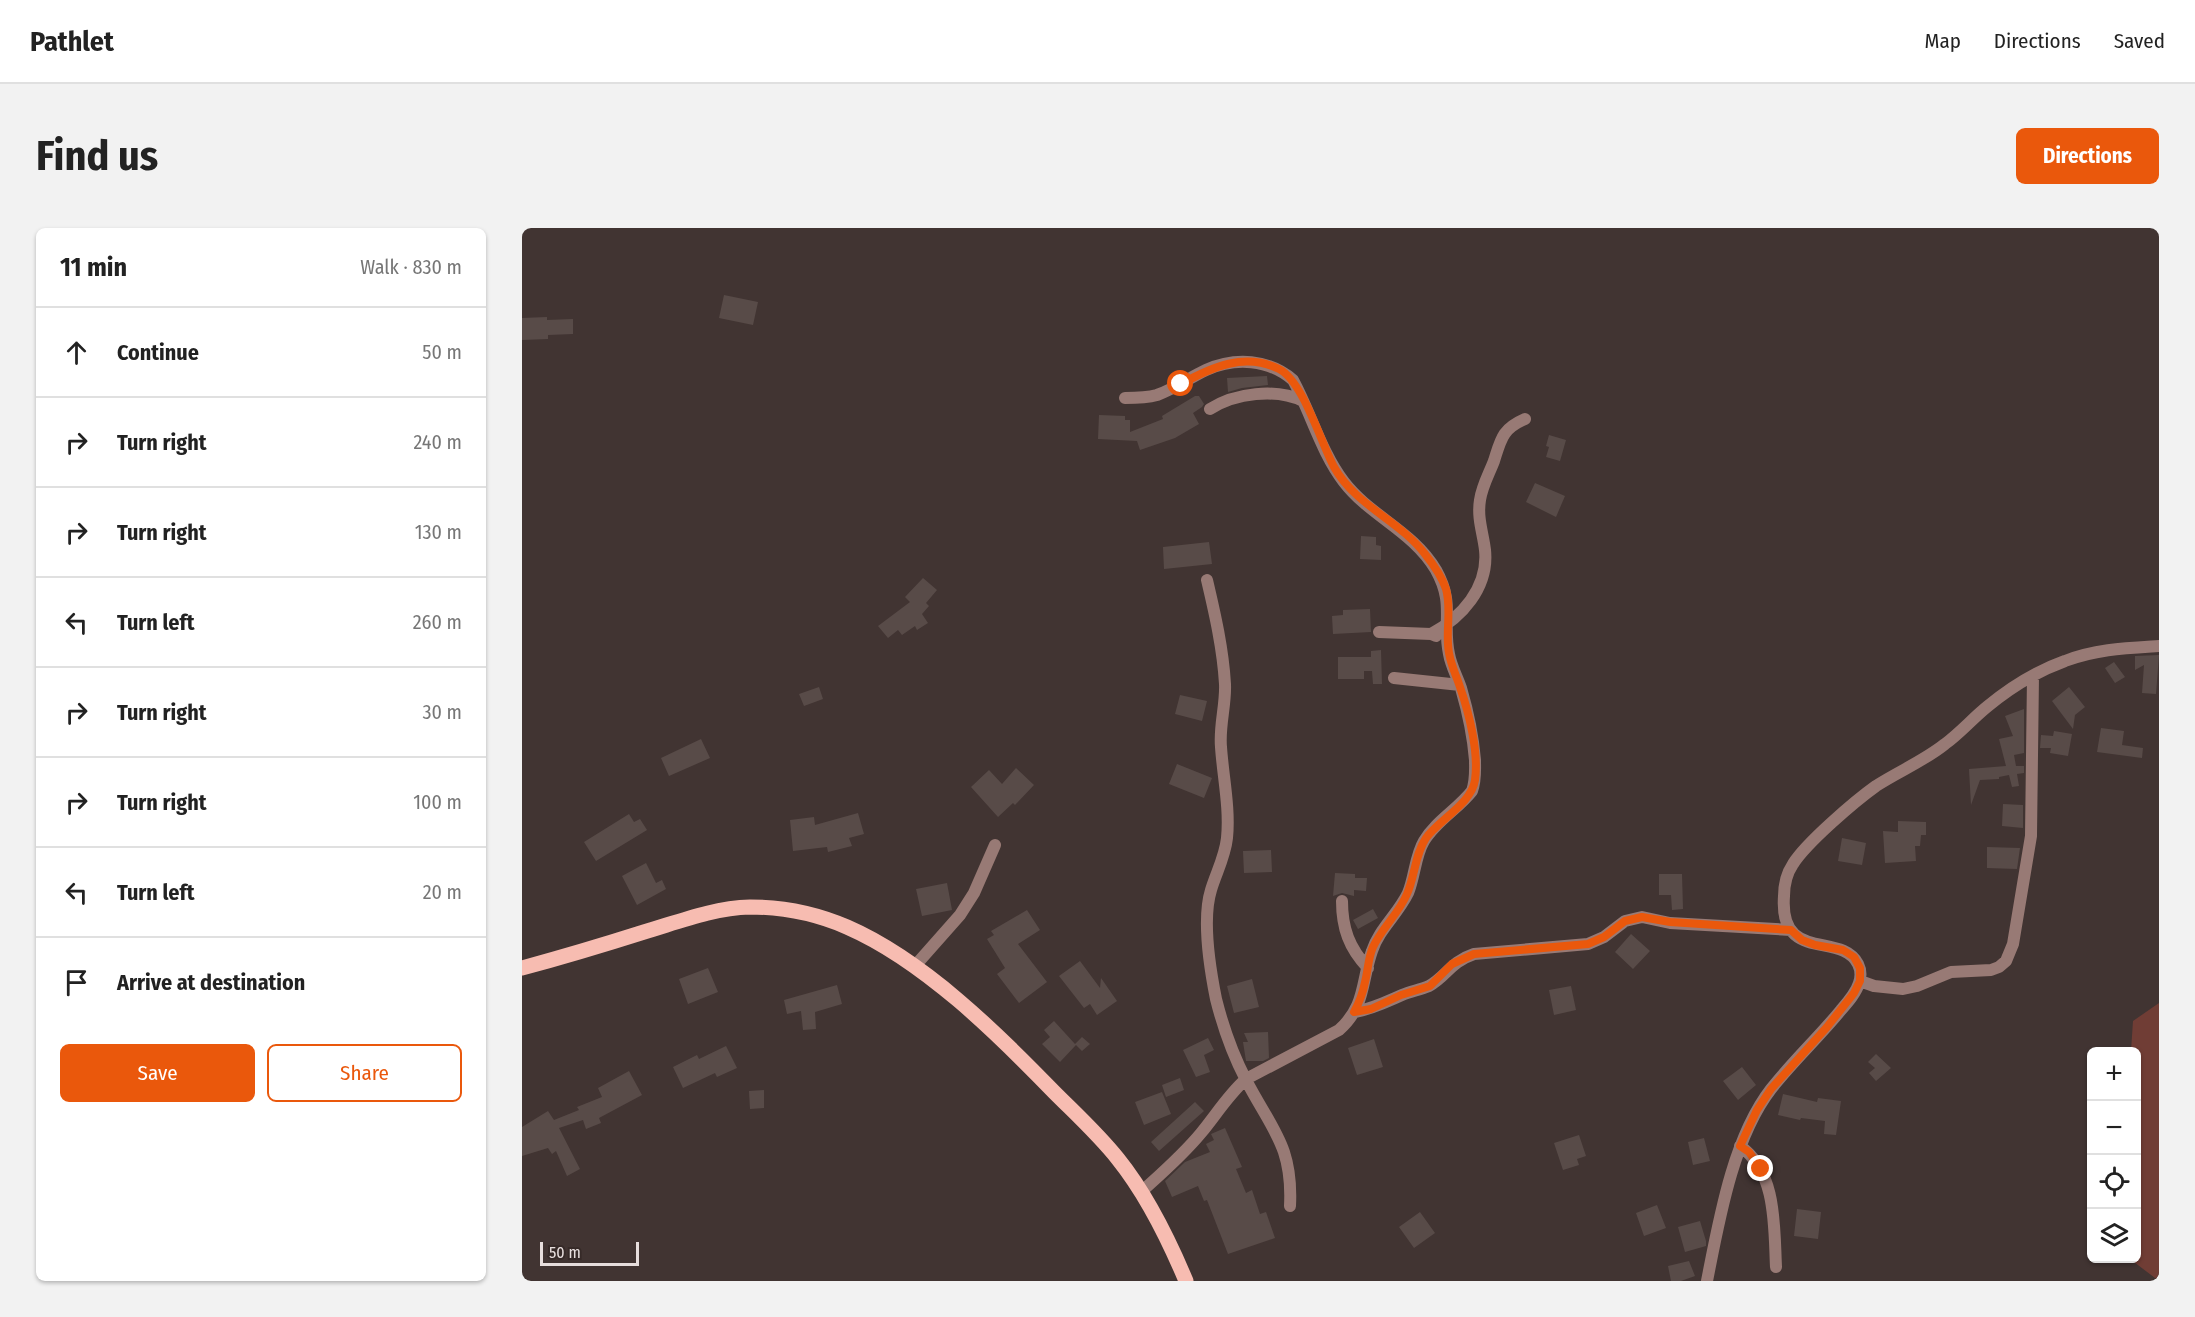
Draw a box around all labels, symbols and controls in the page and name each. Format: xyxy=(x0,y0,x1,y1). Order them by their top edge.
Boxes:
text: Pathlet xyxy=(30,25,114,58)
text: Map xyxy=(1924,28,1961,54)
text: Directions xyxy=(1994,28,2081,54)
text: Saved xyxy=(2114,28,2165,54)
button: Directions xyxy=(2016,128,2159,184)
text: Find us xyxy=(36,131,158,181)
text: 11 min xyxy=(60,252,127,283)
text: Walk · 830 m xyxy=(360,255,462,279)
icon: ahead xyxy=(60,336,93,369)
text: Continue xyxy=(117,339,199,366)
text: 50 m xyxy=(422,340,462,364)
route start xyxy=(1167,370,1193,396)
icon: right xyxy=(60,426,93,459)
text: Turn right xyxy=(117,429,206,456)
text: 240 m xyxy=(413,430,462,454)
icon: right xyxy=(60,516,93,549)
text: Turn right xyxy=(117,519,206,546)
text: 130 m xyxy=(415,520,462,544)
icon: left xyxy=(60,606,93,639)
text: Turn left xyxy=(117,609,195,636)
text: 260 m xyxy=(413,610,462,634)
icon: right xyxy=(60,696,93,729)
text: Turn right xyxy=(117,699,206,726)
text: 30 m xyxy=(422,700,462,724)
icon: right xyxy=(60,786,93,819)
text: Turn right xyxy=(117,789,206,816)
text: 100 m xyxy=(413,790,462,814)
icon: left xyxy=(60,876,93,909)
text: Turn left xyxy=(117,879,195,906)
text: 20 m xyxy=(423,880,462,904)
icon: arrive xyxy=(60,966,93,999)
text: Arrive at destination xyxy=(117,969,305,996)
button: Save xyxy=(60,1044,255,1102)
button: Share xyxy=(267,1044,462,1102)
map controls xyxy=(2087,1047,2141,1263)
button: + xyxy=(2087,1047,2141,1101)
button: − xyxy=(2087,1101,2141,1155)
route end xyxy=(1747,1155,1773,1181)
button: locate xyxy=(2087,1155,2141,1209)
button: layers xyxy=(2087,1209,2141,1263)
scale bar xyxy=(540,1239,639,1266)
text: 50 m xyxy=(549,1243,581,1262)

